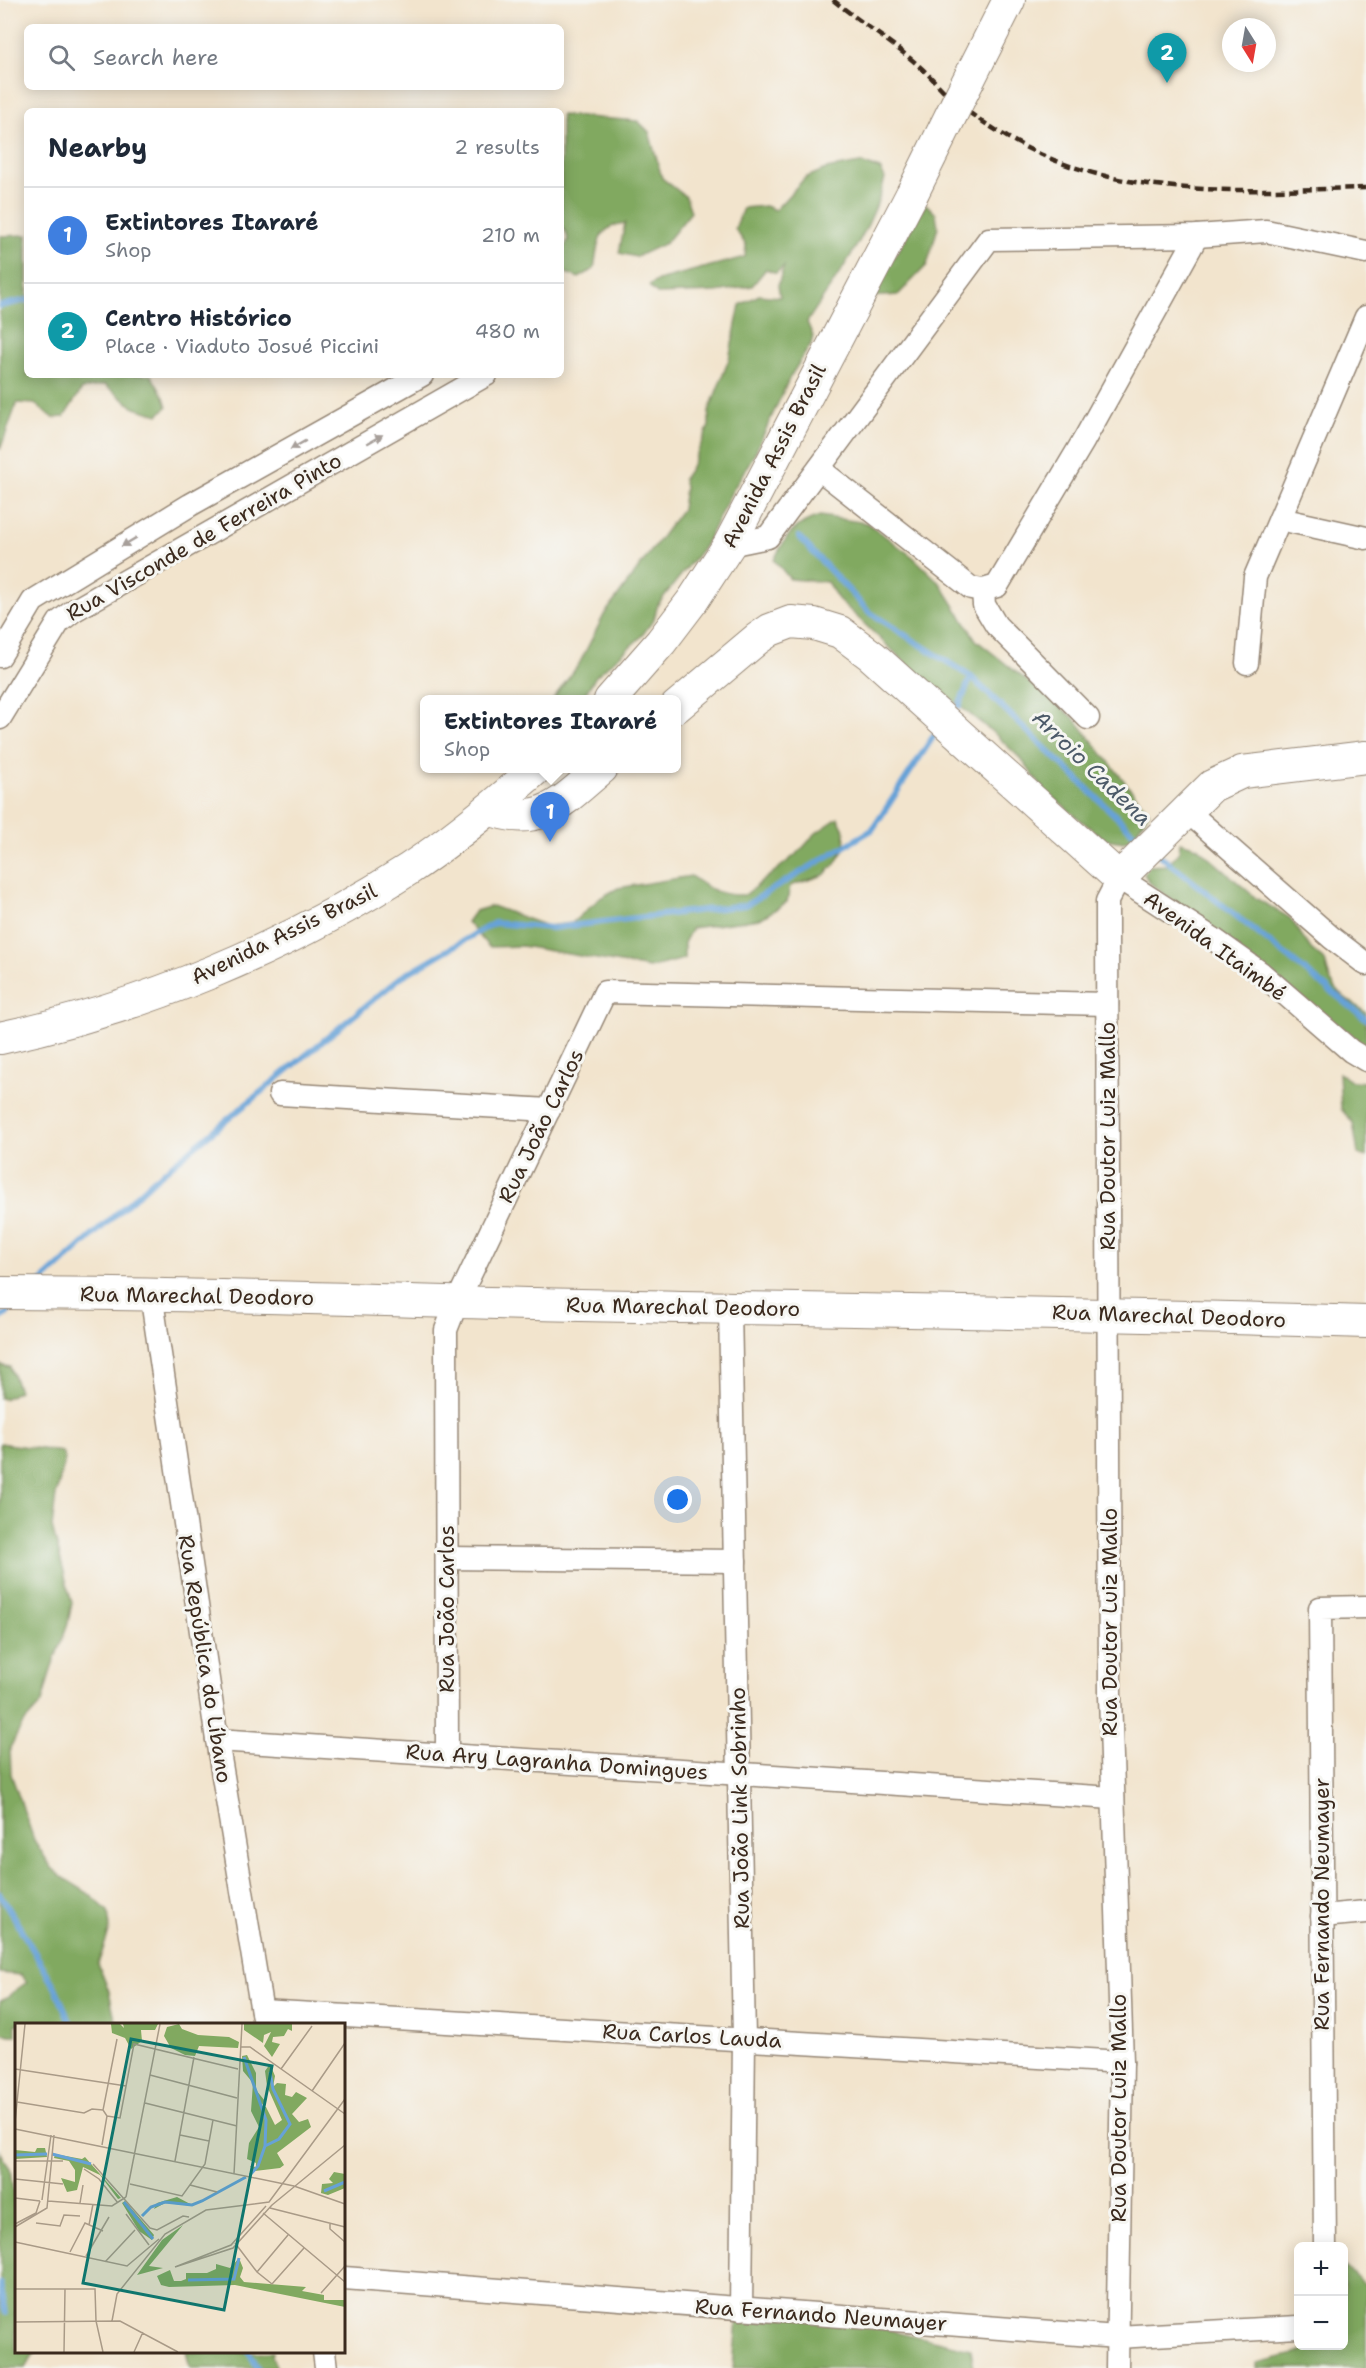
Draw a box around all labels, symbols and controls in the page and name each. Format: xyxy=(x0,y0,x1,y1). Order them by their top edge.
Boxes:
north arrow xyxy=(1222,18,1276,72)
search box xyxy=(24,24,564,90)
pin: 2 xyxy=(1148,34,1186,83)
icon: search xyxy=(45,41,78,74)
text: Search here xyxy=(93,43,219,72)
text: Nearby xyxy=(48,130,147,165)
text: 2 results xyxy=(454,134,540,160)
text: Extintores Itararé xyxy=(105,208,319,237)
text: 1 xyxy=(63,222,72,248)
text: 210 m xyxy=(481,222,540,248)
text: Shop xyxy=(105,237,152,263)
text: Centro Histórico xyxy=(105,304,292,333)
text: 2 xyxy=(61,318,75,344)
text: 480 m xyxy=(475,318,540,344)
text: Place · Viaduto Josué Piccini xyxy=(105,333,379,359)
street label: Avenida Assis Brasil xyxy=(715,358,833,553)
one-way arrow xyxy=(367,433,383,444)
one-way arrow xyxy=(289,440,306,450)
street label: Rua Visconde de Ferreira Pinto xyxy=(61,446,347,628)
one-way arrow xyxy=(121,537,137,548)
popup xyxy=(420,695,681,773)
water label: Arroio Cadena xyxy=(1026,704,1158,832)
text: Extintores Itararé xyxy=(444,707,657,736)
text: Shop xyxy=(444,736,490,762)
pin: 1 xyxy=(530,792,570,842)
street label: Avenida Assis Brasil xyxy=(186,877,382,991)
street label: Avenida Itaimbé xyxy=(1138,885,1292,1007)
street label: Rua Doutor Luiz Mallo xyxy=(1094,1022,1122,1250)
street label: Rua João Carlos xyxy=(492,1045,590,1207)
street label: Rua Marechal Deodoro xyxy=(80,1280,314,1312)
street label: Rua Marechal Deodoro xyxy=(566,1291,800,1323)
street label: Rua Marechal Deodoro xyxy=(1052,1298,1286,1334)
your location xyxy=(663,1485,692,1514)
street label: Rua Doutor Luiz Mallo xyxy=(1096,1508,1124,1736)
street label: Rua João Carlos xyxy=(433,1525,461,1693)
street label: Rua República do Líbano xyxy=(172,1533,238,1785)
street label: Rua João Link Sobrinho xyxy=(724,1687,756,1929)
street label: Rua Ary Lagranha Domingues xyxy=(405,1737,709,1787)
street label: Rua Fernando Neumayer xyxy=(1308,1778,1336,2030)
street label: Rua Doutor Luiz Mallo xyxy=(1105,1994,1133,2222)
street label: Rua Carlos Lauda xyxy=(602,2017,782,2055)
inset map xyxy=(15,2023,345,2353)
map controls xyxy=(1294,2242,1348,2350)
button: + xyxy=(1294,2242,1348,2296)
street label: Rua Fernando Neumayer xyxy=(694,2292,948,2338)
button: − xyxy=(1294,2296,1348,2350)

